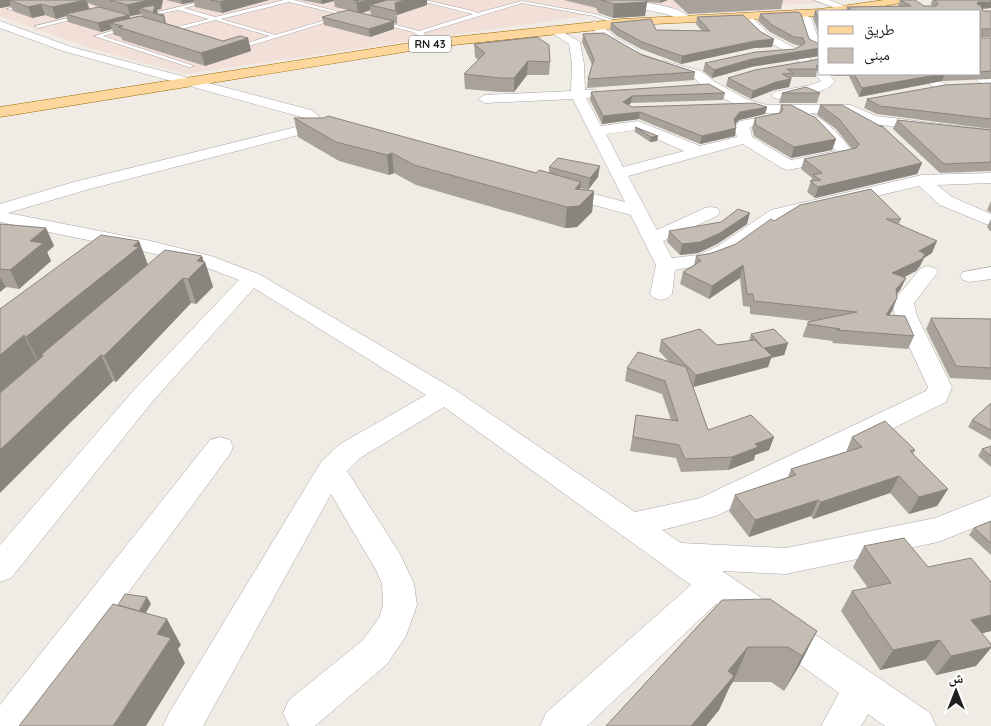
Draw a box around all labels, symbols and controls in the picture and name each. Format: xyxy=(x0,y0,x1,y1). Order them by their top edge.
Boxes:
legend xyxy=(818,10,981,75)
text: طريق xyxy=(864,20,895,40)
road number: RN 43 xyxy=(409,36,451,52)
text: مبنى xyxy=(864,45,890,65)
north arrow xyxy=(931,666,981,716)
text: ش xyxy=(949,669,964,687)

